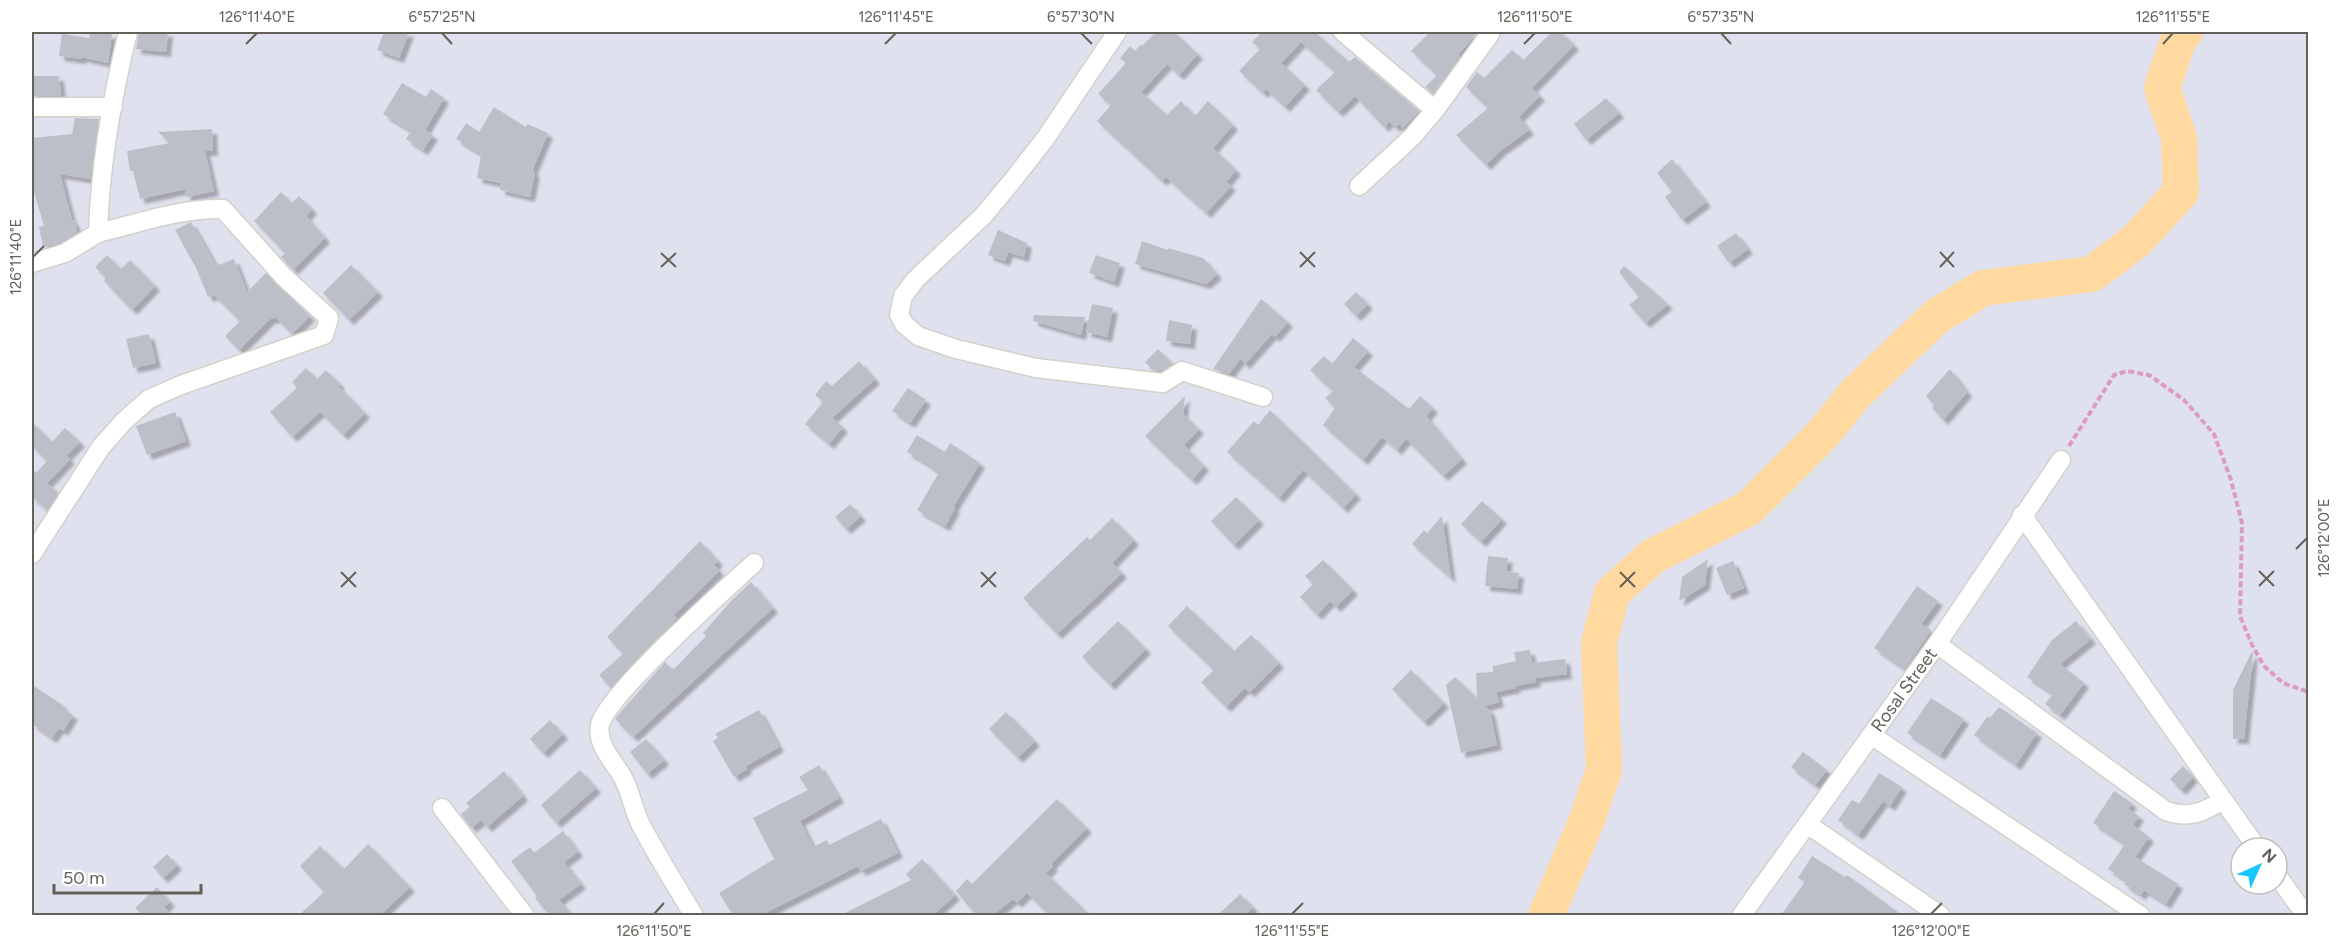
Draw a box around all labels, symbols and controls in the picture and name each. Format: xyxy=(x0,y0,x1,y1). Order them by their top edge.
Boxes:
text: 126°11'40"E xyxy=(219,8,295,26)
text: 6°57'25"N xyxy=(408,8,476,26)
text: 126°11'45"E xyxy=(858,8,934,26)
text: 6°57'30"N xyxy=(1047,8,1115,26)
text: 126°11'50"E xyxy=(1497,8,1573,26)
text: 6°57'35"N xyxy=(1688,8,1754,26)
text: 126°11'55"E xyxy=(2136,8,2210,26)
text: 126°11'40"E xyxy=(7,219,25,295)
text: 126°12'00"E xyxy=(2315,498,2333,578)
street label: Rosal Street xyxy=(1866,644,1942,736)
north arrow xyxy=(2229,836,2289,896)
text: N xyxy=(2258,845,2280,867)
scale bar xyxy=(54,857,201,895)
text: 50 m xyxy=(63,867,105,889)
text: 126°11'50"E xyxy=(616,922,692,940)
text: 126°11'55"E xyxy=(1255,922,1329,940)
text: 126°12'00"E xyxy=(1891,922,1971,940)

